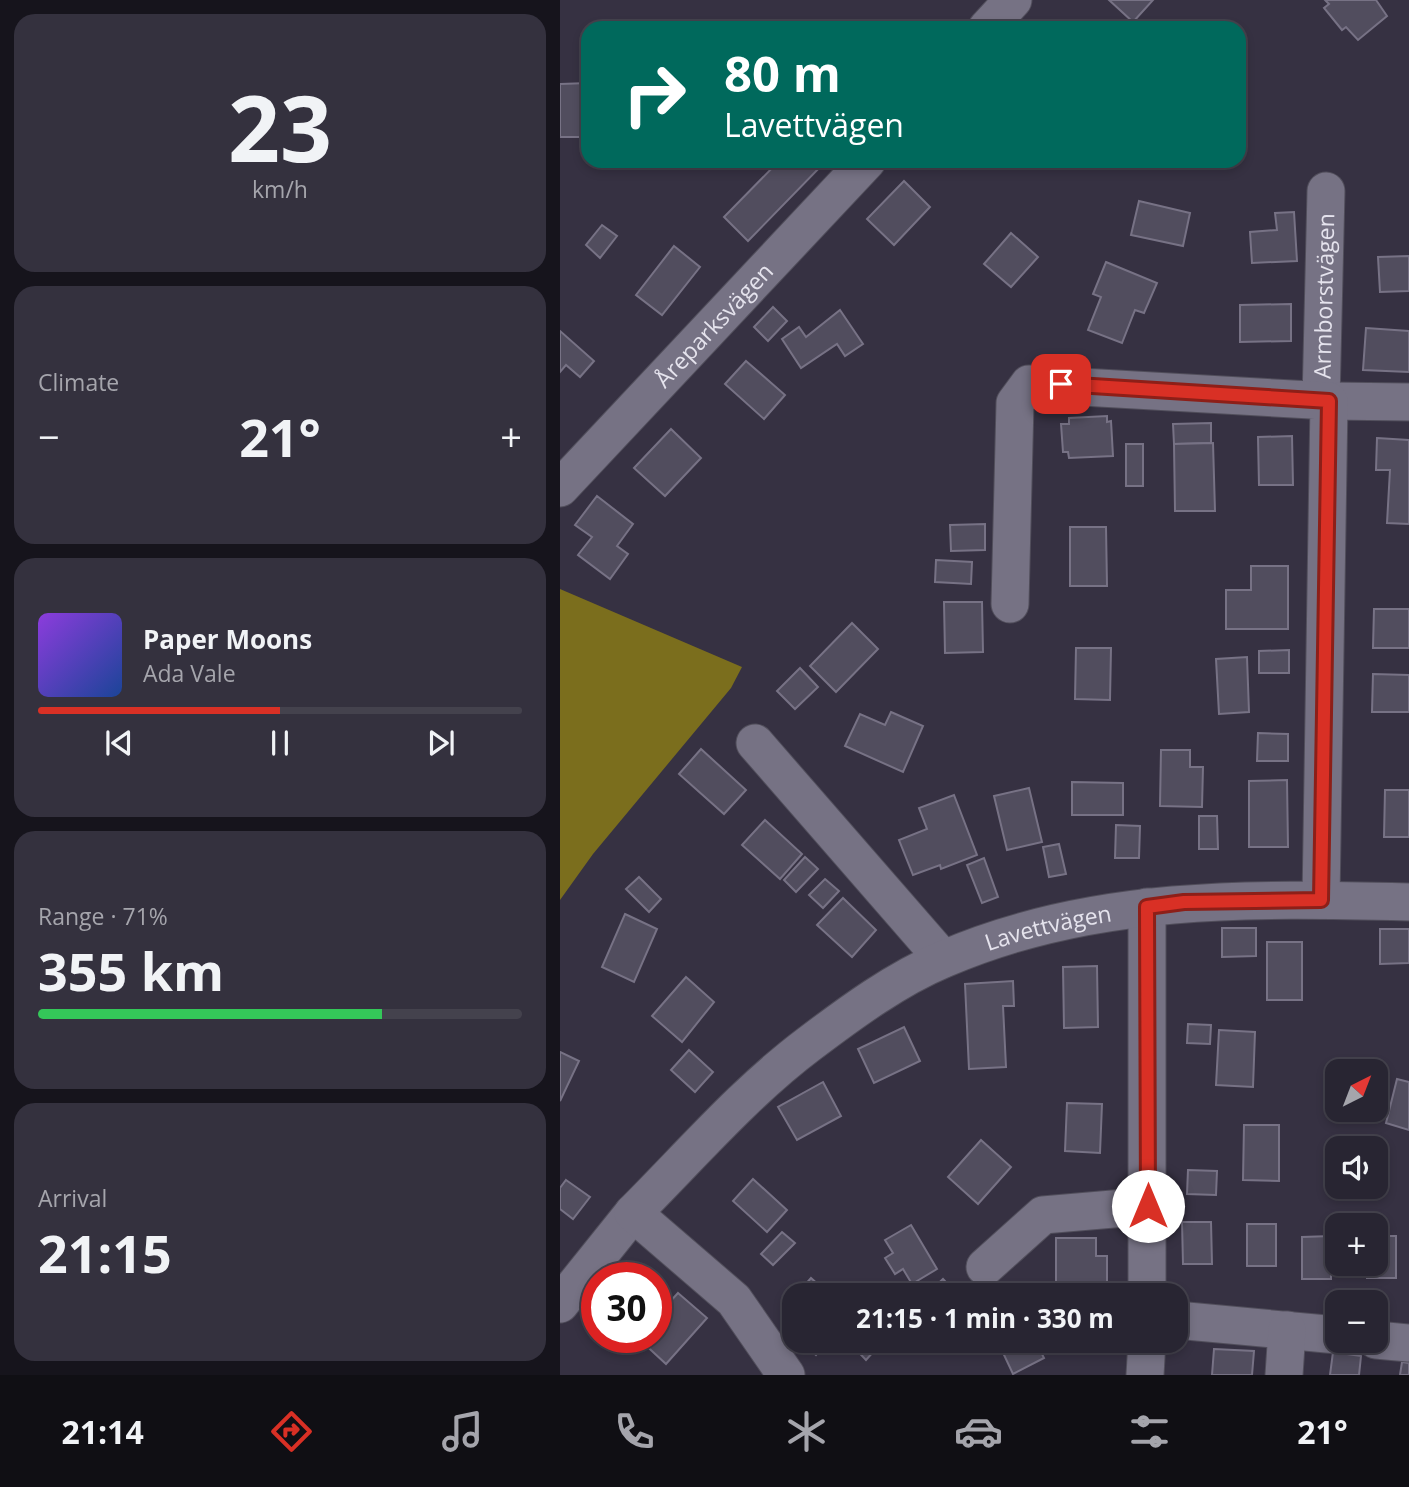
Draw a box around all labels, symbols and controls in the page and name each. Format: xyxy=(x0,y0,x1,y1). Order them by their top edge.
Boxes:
text: 80 m xyxy=(724,40,841,106)
icon: right xyxy=(609,49,700,140)
text: 23 xyxy=(228,65,332,189)
text: Lavettvägen xyxy=(724,103,904,146)
text: km/h xyxy=(252,173,308,205)
street label: Armborstvägen xyxy=(1306,213,1341,379)
street label: Åreparksvägen xyxy=(647,255,780,394)
pin xyxy=(1031,354,1091,414)
icon: arrive xyxy=(1042,365,1080,403)
text: Climate xyxy=(38,366,119,398)
text: 21° xyxy=(239,401,321,472)
text: − xyxy=(38,410,60,462)
text: + xyxy=(500,410,522,462)
text: Paper Moons xyxy=(143,621,312,657)
text: Ada Vale xyxy=(143,657,236,689)
icon: previous xyxy=(100,724,138,762)
icon: pause xyxy=(261,724,299,762)
icon: next xyxy=(422,724,460,762)
street label: Lavettvägen xyxy=(980,897,1114,958)
text: Range · 71% xyxy=(38,900,168,932)
text: 355 km xyxy=(38,935,224,1006)
north arrow xyxy=(1325,1059,1388,1122)
map controls xyxy=(1325,1059,1388,1353)
button: sound xyxy=(1325,1136,1388,1199)
position arrow xyxy=(1111,1169,1185,1243)
text: Arrival xyxy=(38,1182,107,1214)
button: + xyxy=(1325,1213,1388,1276)
text: 21:15 xyxy=(38,1217,172,1288)
speed limit sign: 30 xyxy=(581,1262,672,1353)
button: − xyxy=(1325,1290,1388,1353)
text: 21:15 · 1 min · 330 m xyxy=(856,1300,1114,1336)
icon: directions xyxy=(267,1407,316,1456)
icon: music xyxy=(438,1407,487,1456)
icon: phone xyxy=(610,1407,659,1456)
icon: climate xyxy=(782,1407,831,1456)
icon: car xyxy=(954,1407,1003,1456)
icon: filters xyxy=(1125,1407,1174,1456)
text: 21:14 xyxy=(61,1410,144,1453)
text: 21° xyxy=(1297,1410,1348,1453)

